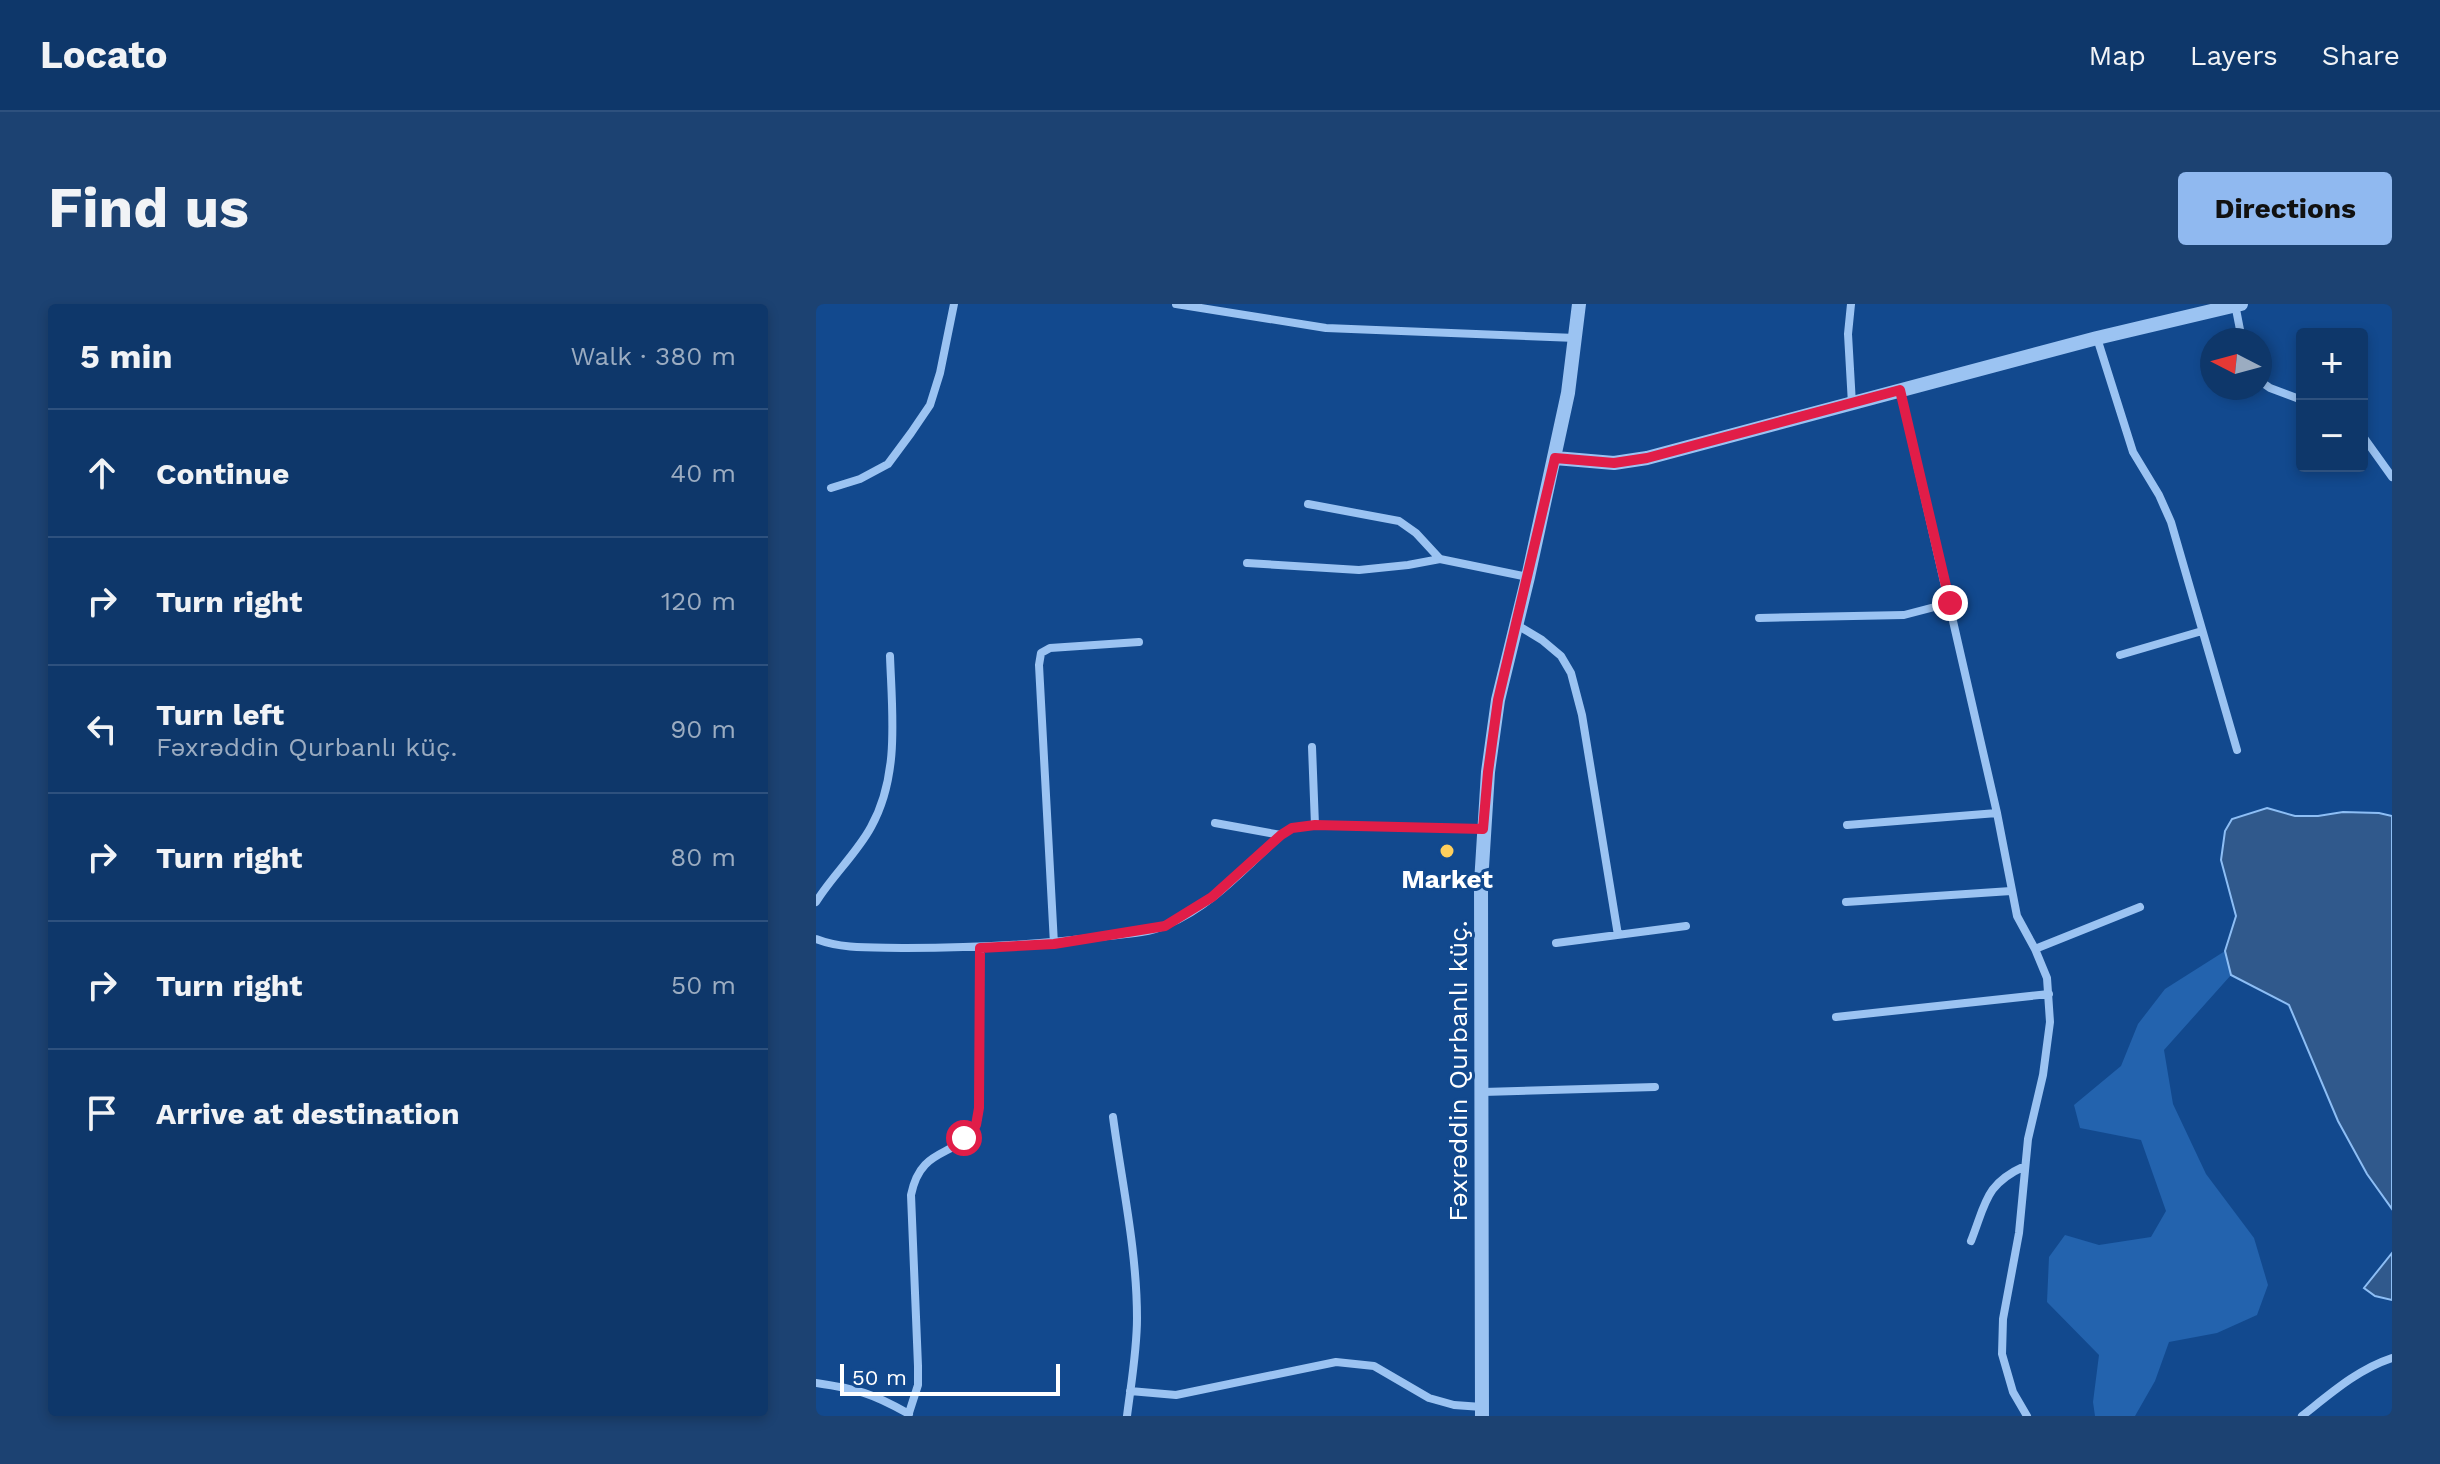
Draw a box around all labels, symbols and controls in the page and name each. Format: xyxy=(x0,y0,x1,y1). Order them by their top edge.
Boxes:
text: Locato xyxy=(40,33,168,77)
text: Map xyxy=(2089,39,2146,72)
text: Layers xyxy=(2190,39,2278,72)
text: Share xyxy=(2322,39,2400,72)
button: Directions xyxy=(2178,172,2392,245)
text: Find us xyxy=(48,175,249,241)
north arrow xyxy=(2200,328,2272,400)
map controls xyxy=(2296,328,2368,472)
button: + xyxy=(2296,328,2368,400)
text: 5 min xyxy=(80,336,173,376)
text: Walk · 380 m xyxy=(571,341,736,371)
button: − xyxy=(2296,400,2368,472)
icon: ahead xyxy=(80,451,124,495)
text: Continue xyxy=(156,456,289,491)
text: 40 m xyxy=(670,458,736,488)
icon: right xyxy=(80,579,124,623)
text: Turn right xyxy=(156,584,302,619)
route end xyxy=(1932,585,1968,621)
text: 120 m xyxy=(661,586,736,616)
text: Turn left xyxy=(156,697,284,732)
icon: left xyxy=(80,707,124,751)
text: 90 m xyxy=(670,714,736,744)
text: Fəxrəddin Qurbanlı küç. xyxy=(156,732,458,762)
icon: right xyxy=(80,835,124,879)
text: Turn right xyxy=(156,840,302,875)
text: 80 m xyxy=(670,842,736,872)
marker: Market xyxy=(1438,842,1456,860)
place label: Market xyxy=(1401,864,1493,894)
street label: Fəxrəddin Qurbanlı küç. xyxy=(1443,920,1473,1222)
icon: right xyxy=(80,963,124,1007)
text: Turn right xyxy=(156,968,302,1003)
text: 50 m xyxy=(671,970,736,1000)
icon: arrive xyxy=(80,1091,124,1135)
text: Arrive at destination xyxy=(156,1096,460,1131)
route start xyxy=(946,1120,982,1156)
scale bar xyxy=(840,1360,1060,1396)
text: 50 m xyxy=(852,1365,907,1390)

